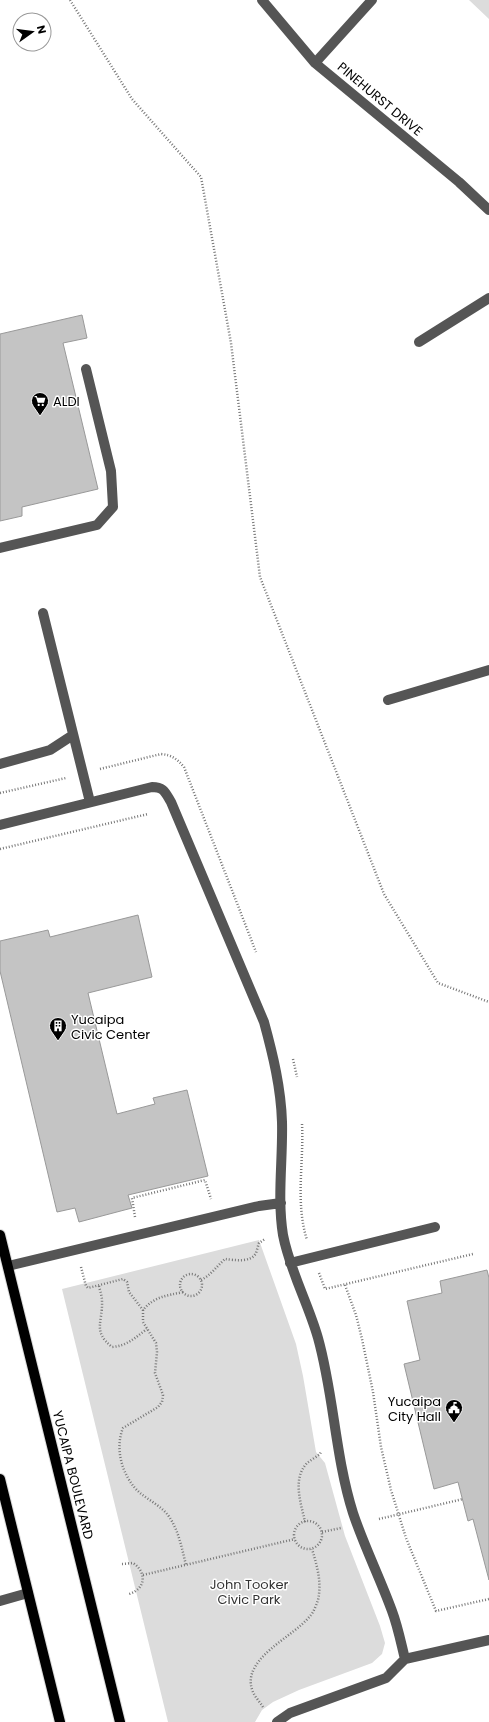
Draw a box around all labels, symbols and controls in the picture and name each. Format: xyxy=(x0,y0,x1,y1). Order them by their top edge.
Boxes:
north arrow xyxy=(12,12,52,52)
text: N xyxy=(33,24,50,36)
street label: PINEHURST DRIVE xyxy=(333,58,427,140)
supermarket icon: ALDI xyxy=(30,391,50,416)
place label: ALDI xyxy=(53,392,80,411)
place label: Yucaipa Civic Center xyxy=(71,1010,150,1044)
building icon: Yucaipa Civic Center xyxy=(48,1016,68,1041)
place label: Yucaipa City Hall xyxy=(388,1392,441,1426)
public building icon: Yucaipa City Hall xyxy=(444,1398,464,1423)
street label: YUCAIPA BOULEVARD xyxy=(48,1409,98,1541)
park label: John Tooker Civic Park xyxy=(210,1575,288,1609)

